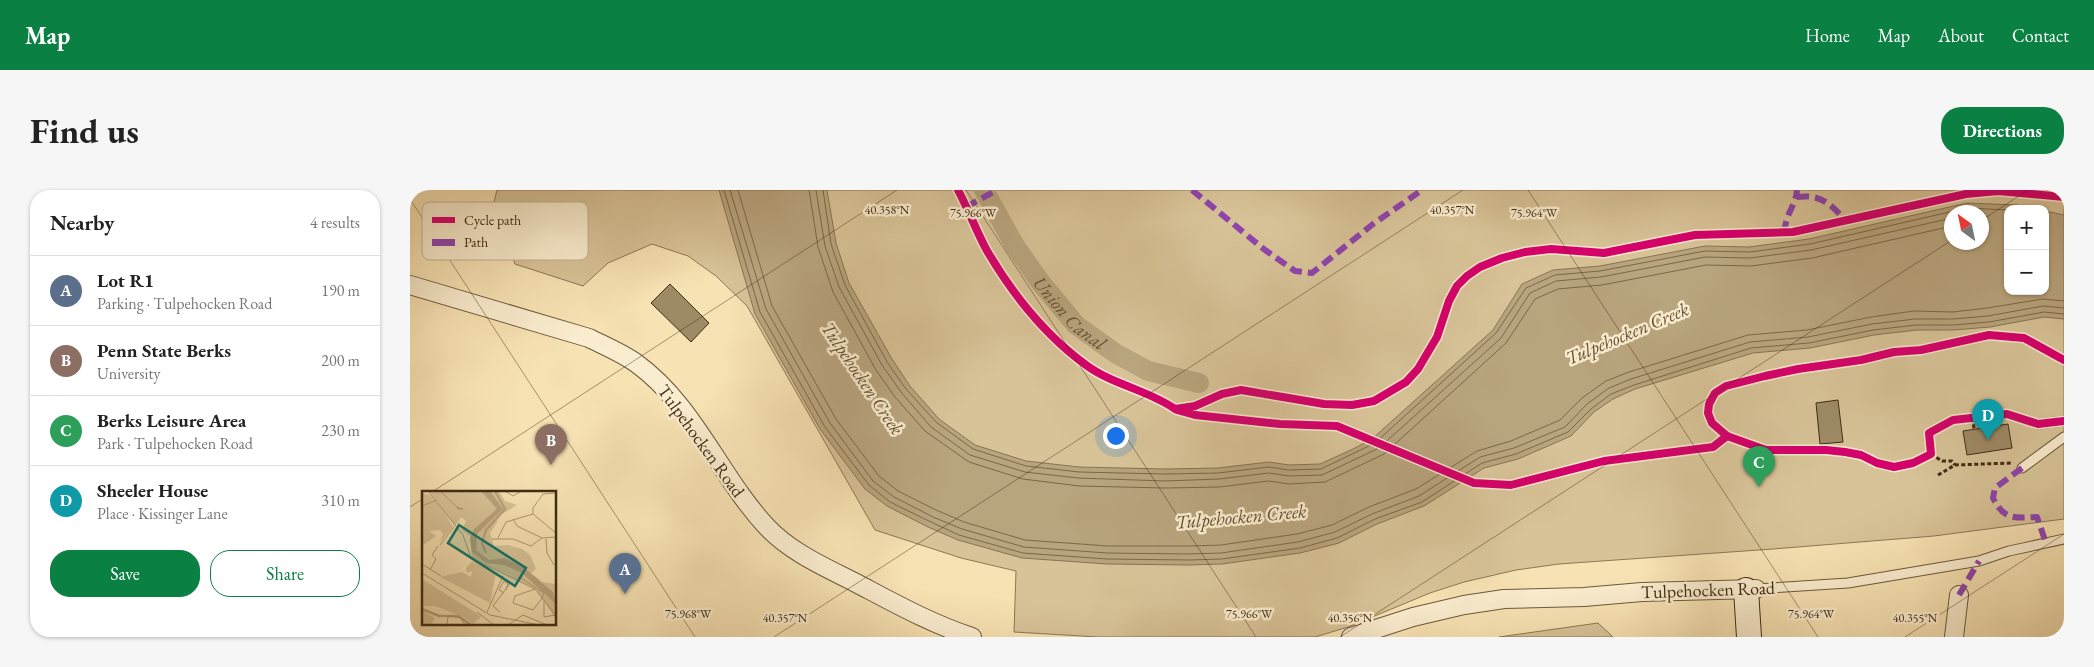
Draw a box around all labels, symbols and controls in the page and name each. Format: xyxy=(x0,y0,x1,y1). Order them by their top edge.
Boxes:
text: Map xyxy=(25,20,70,51)
text: Home xyxy=(1805,24,1850,47)
text: Map xyxy=(1878,24,1910,47)
text: About xyxy=(1938,24,1984,47)
text: Contact xyxy=(2012,24,2069,47)
button: Directions xyxy=(1941,107,2064,154)
text: Find us xyxy=(30,108,139,153)
legend xyxy=(422,202,588,260)
text: 40.358°N xyxy=(865,202,910,218)
text: 40.357°N xyxy=(1430,202,1475,218)
text: 75.966°W xyxy=(950,205,997,221)
text: 75.964°W xyxy=(1511,205,1558,221)
north arrow xyxy=(1944,205,1989,250)
map controls xyxy=(2004,205,2049,295)
button: + xyxy=(2004,205,2049,250)
text: Nearby xyxy=(50,209,114,236)
text: Cycle path xyxy=(464,211,521,229)
text: 4 results xyxy=(310,212,360,233)
text: Path xyxy=(464,233,488,251)
button: − xyxy=(2004,250,2049,295)
text: Lot R1 xyxy=(97,268,154,293)
water label: Union Canal xyxy=(1027,271,1112,356)
text: A xyxy=(60,280,72,301)
text: 190 m xyxy=(321,280,360,301)
text: Parking · Tulpehocken Road xyxy=(97,293,272,314)
water label: Tulpehocken Creek xyxy=(1562,296,1693,371)
water label: Tulpehocken Creek xyxy=(816,317,910,440)
text: Penn State Berks xyxy=(97,338,231,363)
text: B xyxy=(61,350,71,371)
text: 200 m xyxy=(321,350,360,371)
text: University xyxy=(97,363,161,384)
street label: Tulpehocken Road xyxy=(653,380,751,502)
pin: D xyxy=(1972,399,2004,440)
text: Berks Leisure Area xyxy=(97,408,246,433)
text: C xyxy=(60,420,72,441)
text: 230 m xyxy=(321,420,360,441)
your location xyxy=(1103,423,1129,449)
pin: B xyxy=(535,424,567,465)
text: Park · Tulpehocken Road xyxy=(97,433,253,454)
pin: C xyxy=(1743,446,1775,487)
text: Sheeler House xyxy=(97,478,208,503)
text: D xyxy=(60,490,72,511)
text: 310 m xyxy=(321,490,360,511)
inset map xyxy=(422,491,556,624)
water label: Tulpehocken Creek xyxy=(1175,498,1308,535)
text: Place · Kissinger Lane xyxy=(97,503,228,524)
button: Save xyxy=(50,550,200,597)
button: Share xyxy=(210,550,360,597)
pin: A xyxy=(609,553,641,594)
street label: Tulpehocken Road xyxy=(1641,576,1776,603)
text: 75.968°W xyxy=(665,606,712,622)
text: 75.966°W xyxy=(1226,606,1273,622)
text: 75.964°W xyxy=(1788,606,1835,622)
text: 40.357°N xyxy=(763,610,808,626)
text: 40.356°N xyxy=(1328,610,1373,626)
text: 40.355°N xyxy=(1893,610,1938,626)

